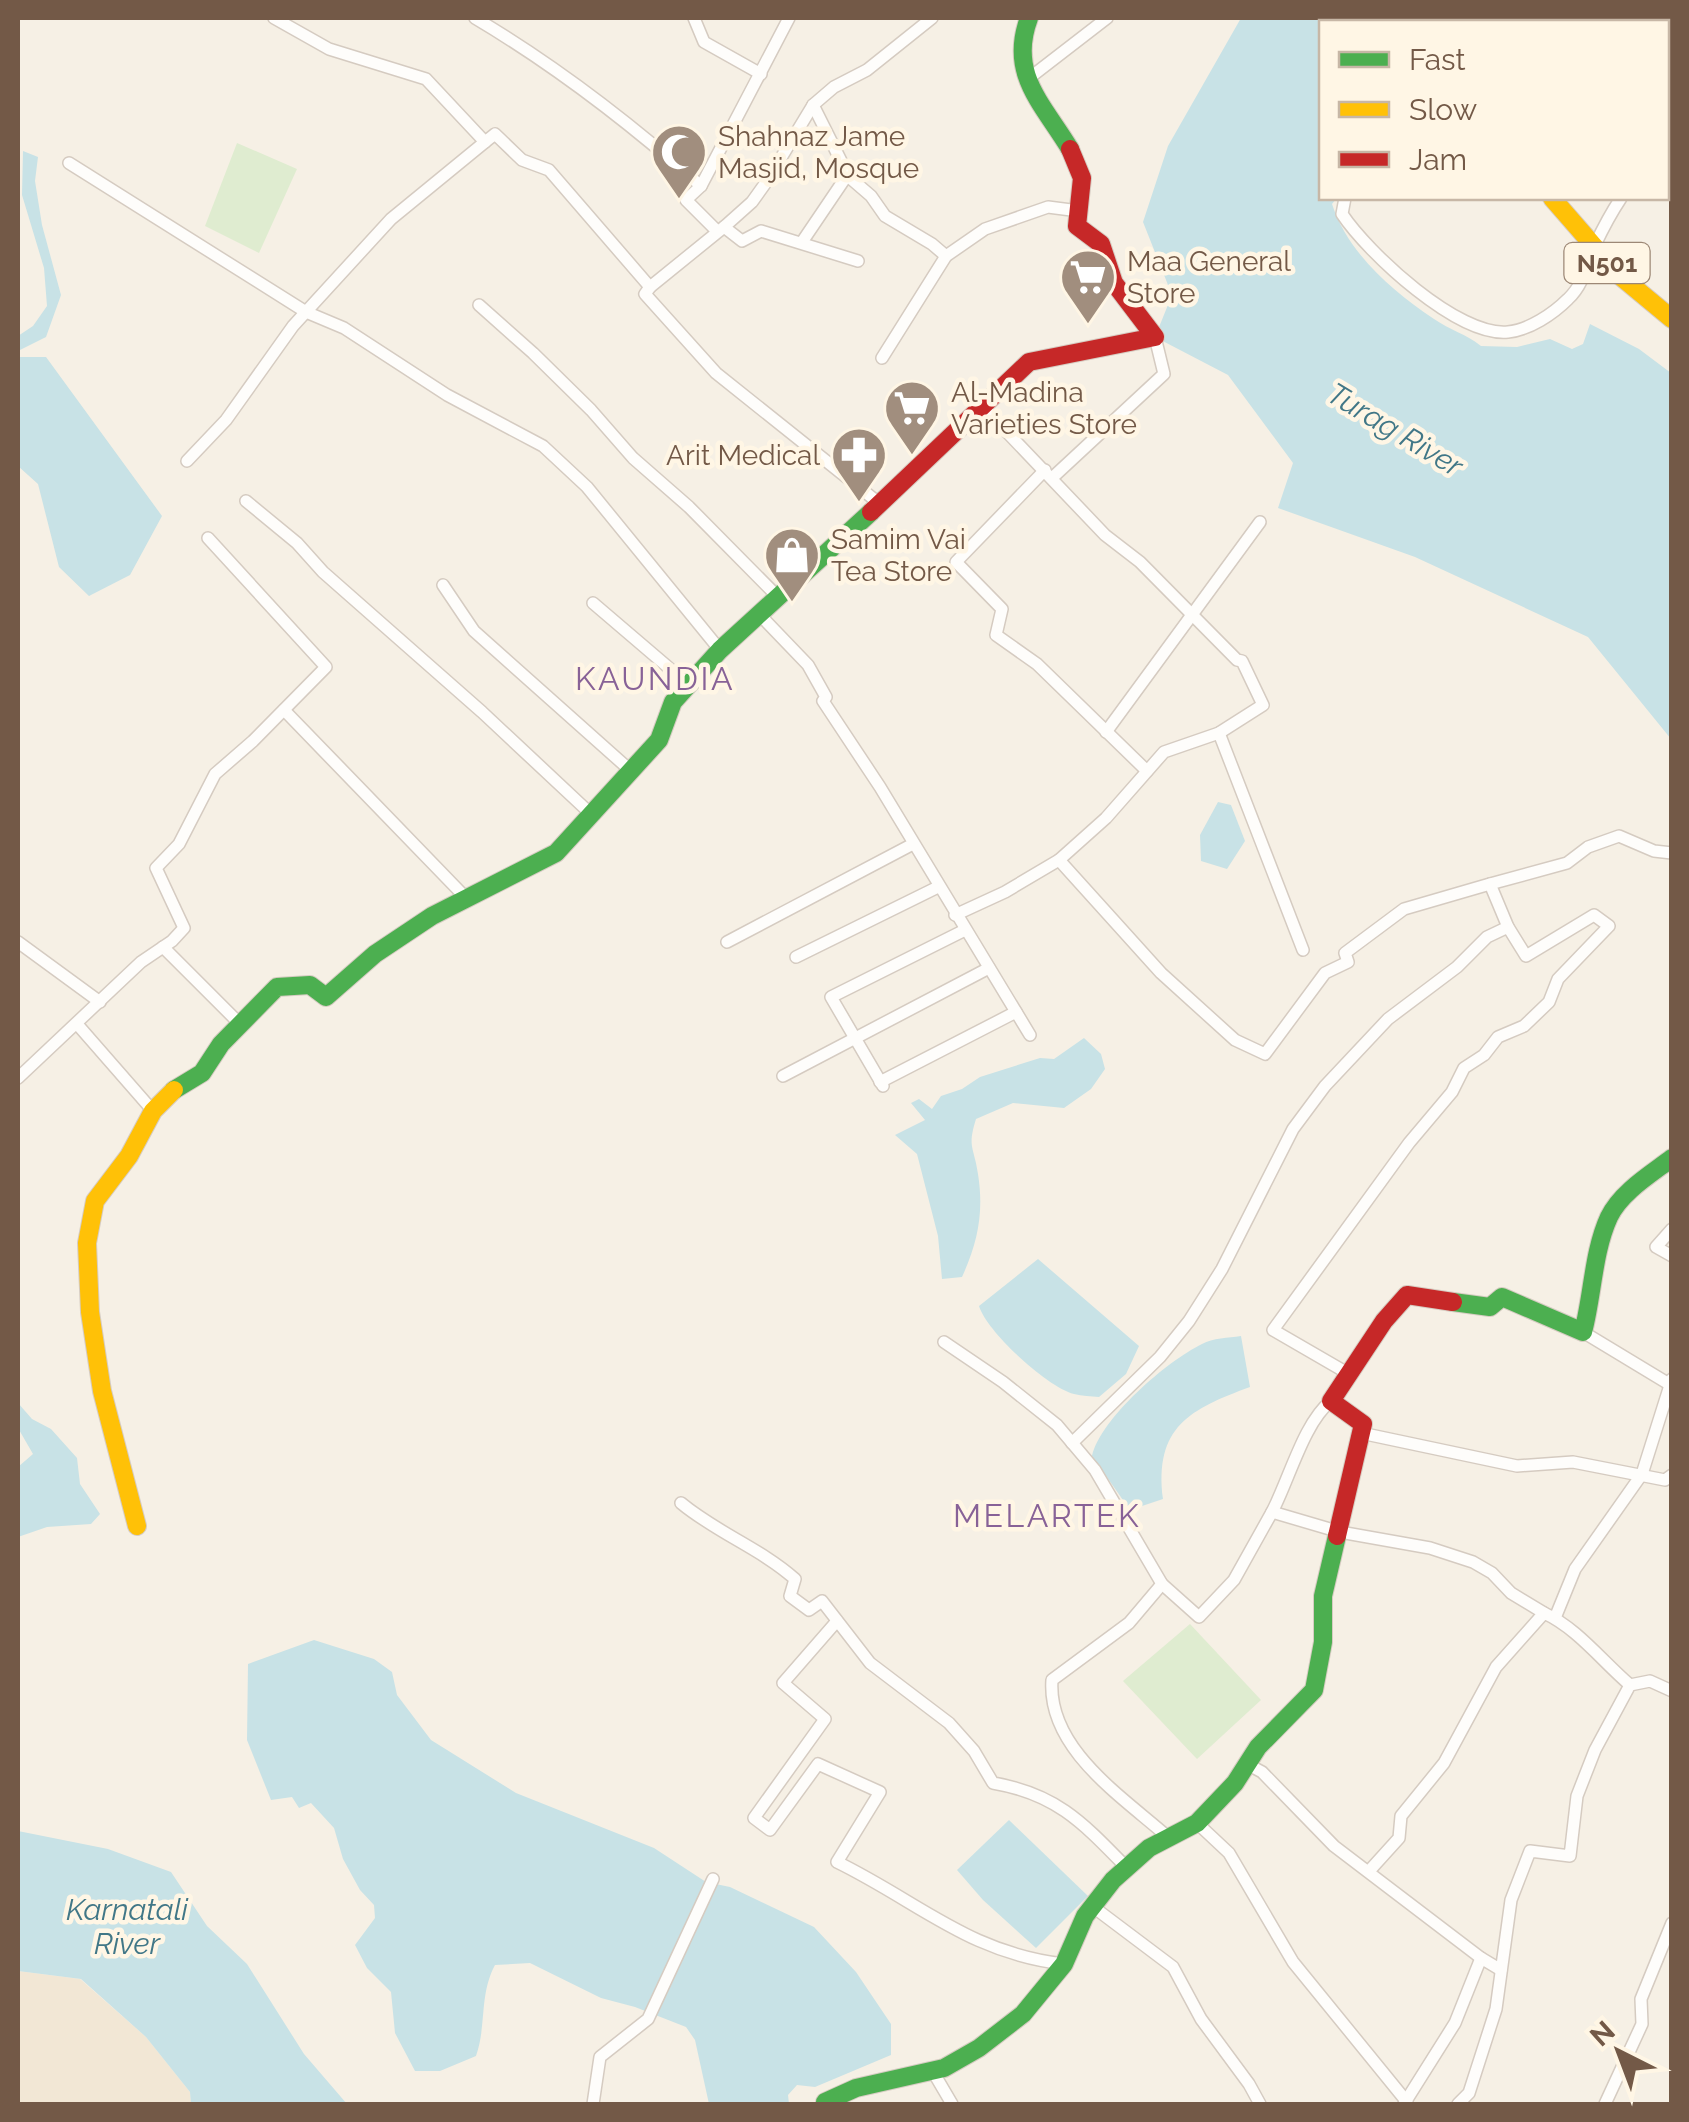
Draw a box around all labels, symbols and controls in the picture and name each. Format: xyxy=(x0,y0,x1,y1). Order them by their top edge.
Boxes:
legend xyxy=(1319,20,1669,200)
text: Fast xyxy=(1409,42,1466,77)
text: Slow xyxy=(1409,92,1477,127)
place label: Shahnaz Jame Masjid, Mosque xyxy=(718,120,919,185)
mosque icon: Shahnaz Jame Masjid, Mosque xyxy=(649,122,709,201)
text: Jam xyxy=(1409,142,1467,177)
road number: N501 xyxy=(1564,243,1650,283)
place label: Maa General Store xyxy=(1127,245,1291,310)
supermarket icon: Maa General Store xyxy=(1058,247,1118,326)
place label: Al-Madina Varieties Store xyxy=(951,376,1137,441)
water label: Turag River xyxy=(1321,376,1471,484)
supermarket icon: Al-Madina Varieties Store xyxy=(882,378,942,457)
pharmacy icon: Arit Medical xyxy=(829,425,889,504)
place label: Arit Medical xyxy=(666,439,820,472)
place label: Samim Vai Tea Store xyxy=(831,523,966,588)
shop icon: Samim Vai Tea Store xyxy=(762,525,822,604)
district label: KAUNDIA xyxy=(575,660,735,697)
district label: MELARTEK xyxy=(953,1497,1141,1534)
water label: Karnatali River xyxy=(66,1892,189,1961)
north arrow xyxy=(1569,2002,1669,2102)
text: N xyxy=(1584,2014,1622,2053)

